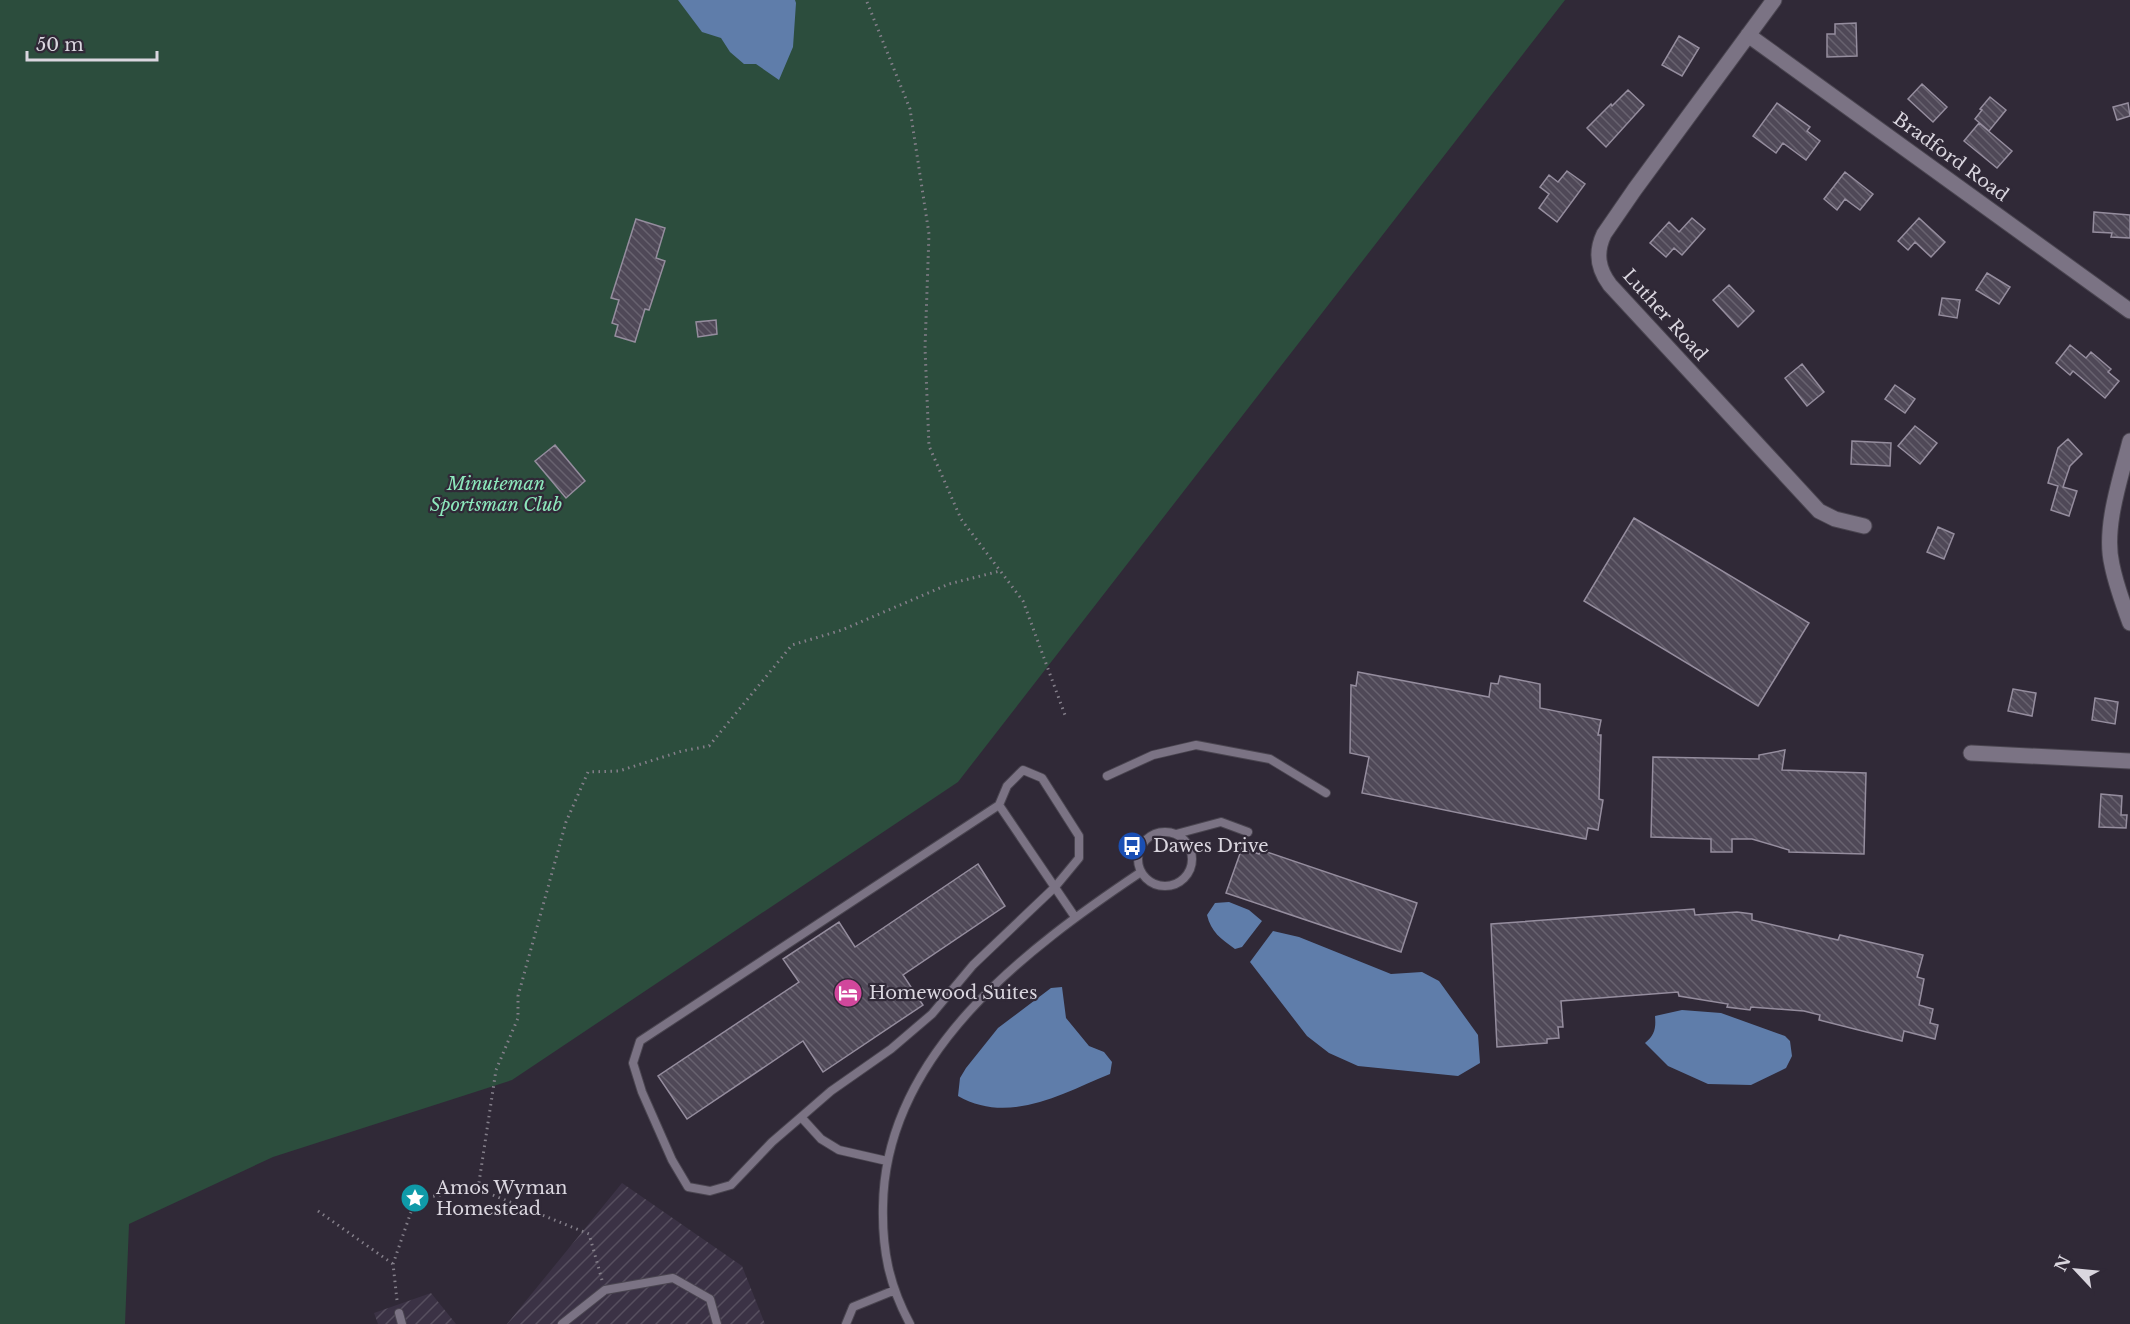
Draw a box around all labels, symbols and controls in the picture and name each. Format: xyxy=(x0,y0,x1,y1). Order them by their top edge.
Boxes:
scale bar xyxy=(27,24,158,62)
text: 50 m xyxy=(36,34,84,56)
street label: Bradford Road xyxy=(1889,108,2013,206)
street label: Luther Road xyxy=(1618,265,1712,365)
park label: Minuteman Sportsman Club xyxy=(430,473,562,516)
bus stop icon: Dawes Drive xyxy=(1116,830,1148,862)
place label: Dawes Drive xyxy=(1153,835,1269,857)
hotel icon: Homewood Suites xyxy=(832,977,864,1009)
place label: Homewood Suites xyxy=(869,982,1037,1004)
place label: Amos Wyman Homestead xyxy=(435,1177,567,1220)
place icon: Amos Wyman Homestead xyxy=(399,1182,431,1214)
north arrow xyxy=(2046,1240,2106,1300)
text: N xyxy=(2050,1252,2075,1275)

